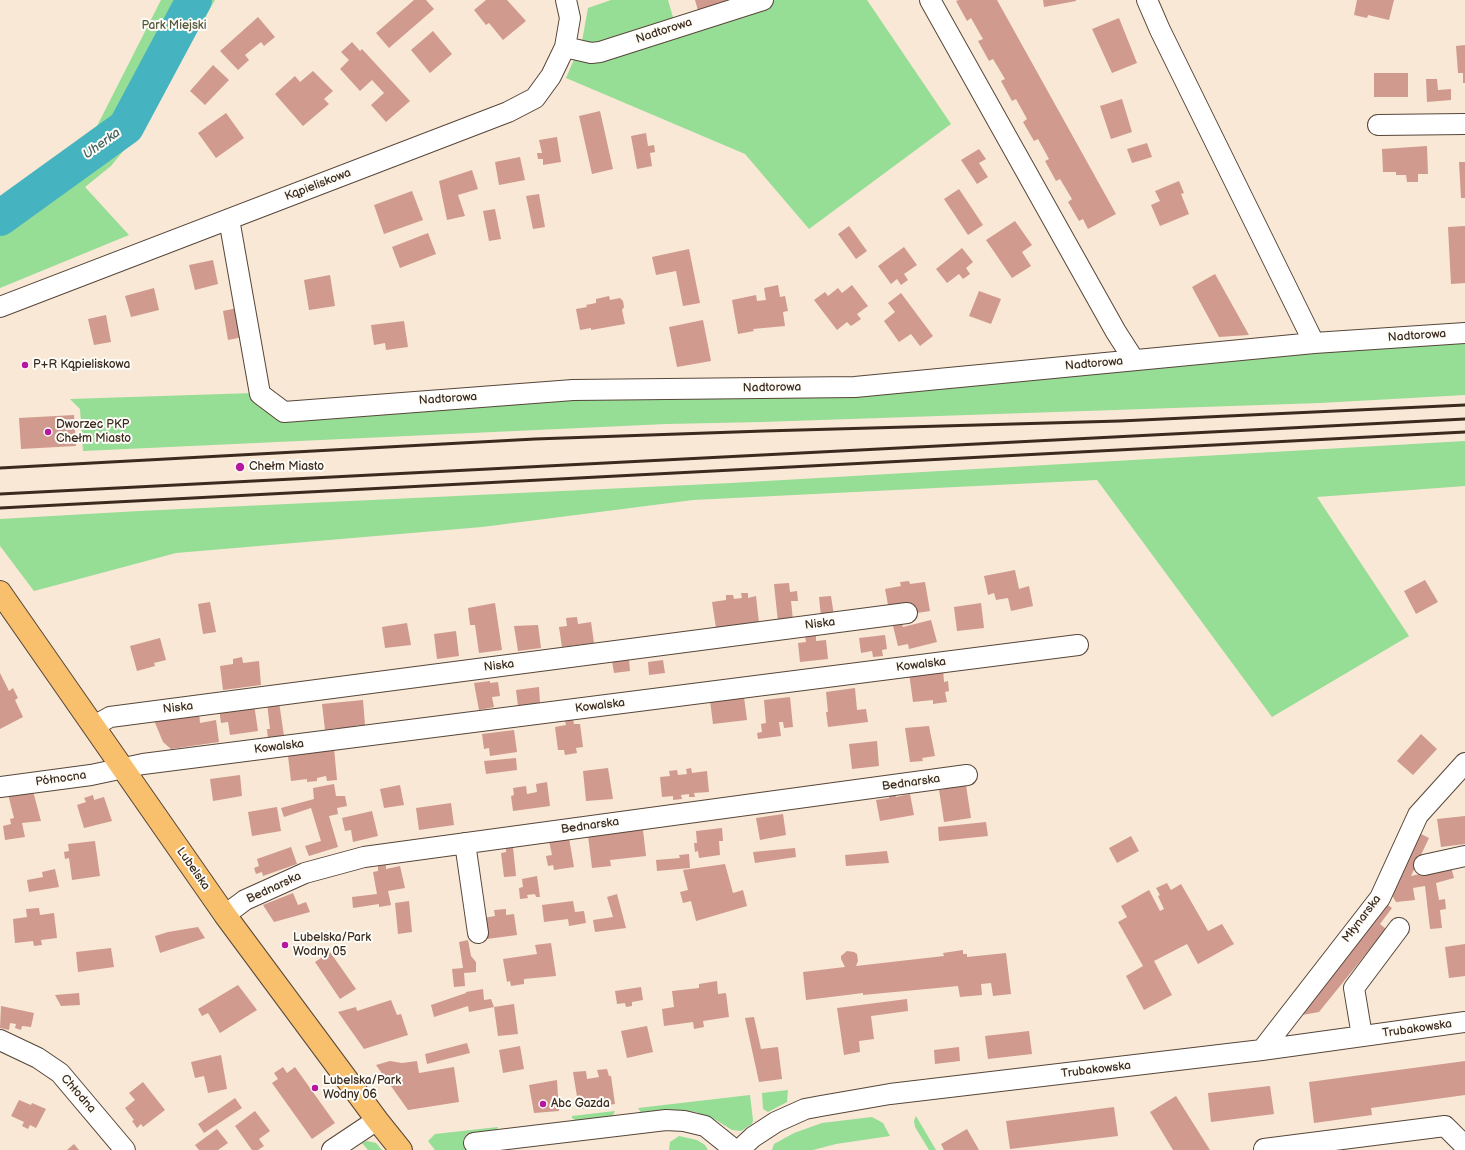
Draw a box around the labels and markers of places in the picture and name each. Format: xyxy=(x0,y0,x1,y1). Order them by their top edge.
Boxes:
place label: P+R Kąpieliskowa xyxy=(33,358,130,372)
marker: P+R Kąpieliskowa xyxy=(20,360,30,370)
place label: Dworzec PKP Chełm Miasto xyxy=(56,418,131,446)
marker: Dworzec PKP Chełm Miasto xyxy=(43,427,53,437)
place label: Chełm Miasto xyxy=(249,460,324,474)
marker: Chełm Miasto xyxy=(234,461,246,473)
place label: Lubelska/Park Wodny 05 xyxy=(293,931,371,959)
marker: Lubelska/Park Wodny 05 xyxy=(280,940,290,950)
place label: Lubelska/Park Wodny 06 xyxy=(323,1074,401,1102)
marker: Lubelska/Park Wodny 06 xyxy=(310,1083,320,1093)
place label: Abc Gazda xyxy=(551,1097,610,1111)
marker: Abc Gazda xyxy=(538,1099,548,1109)

